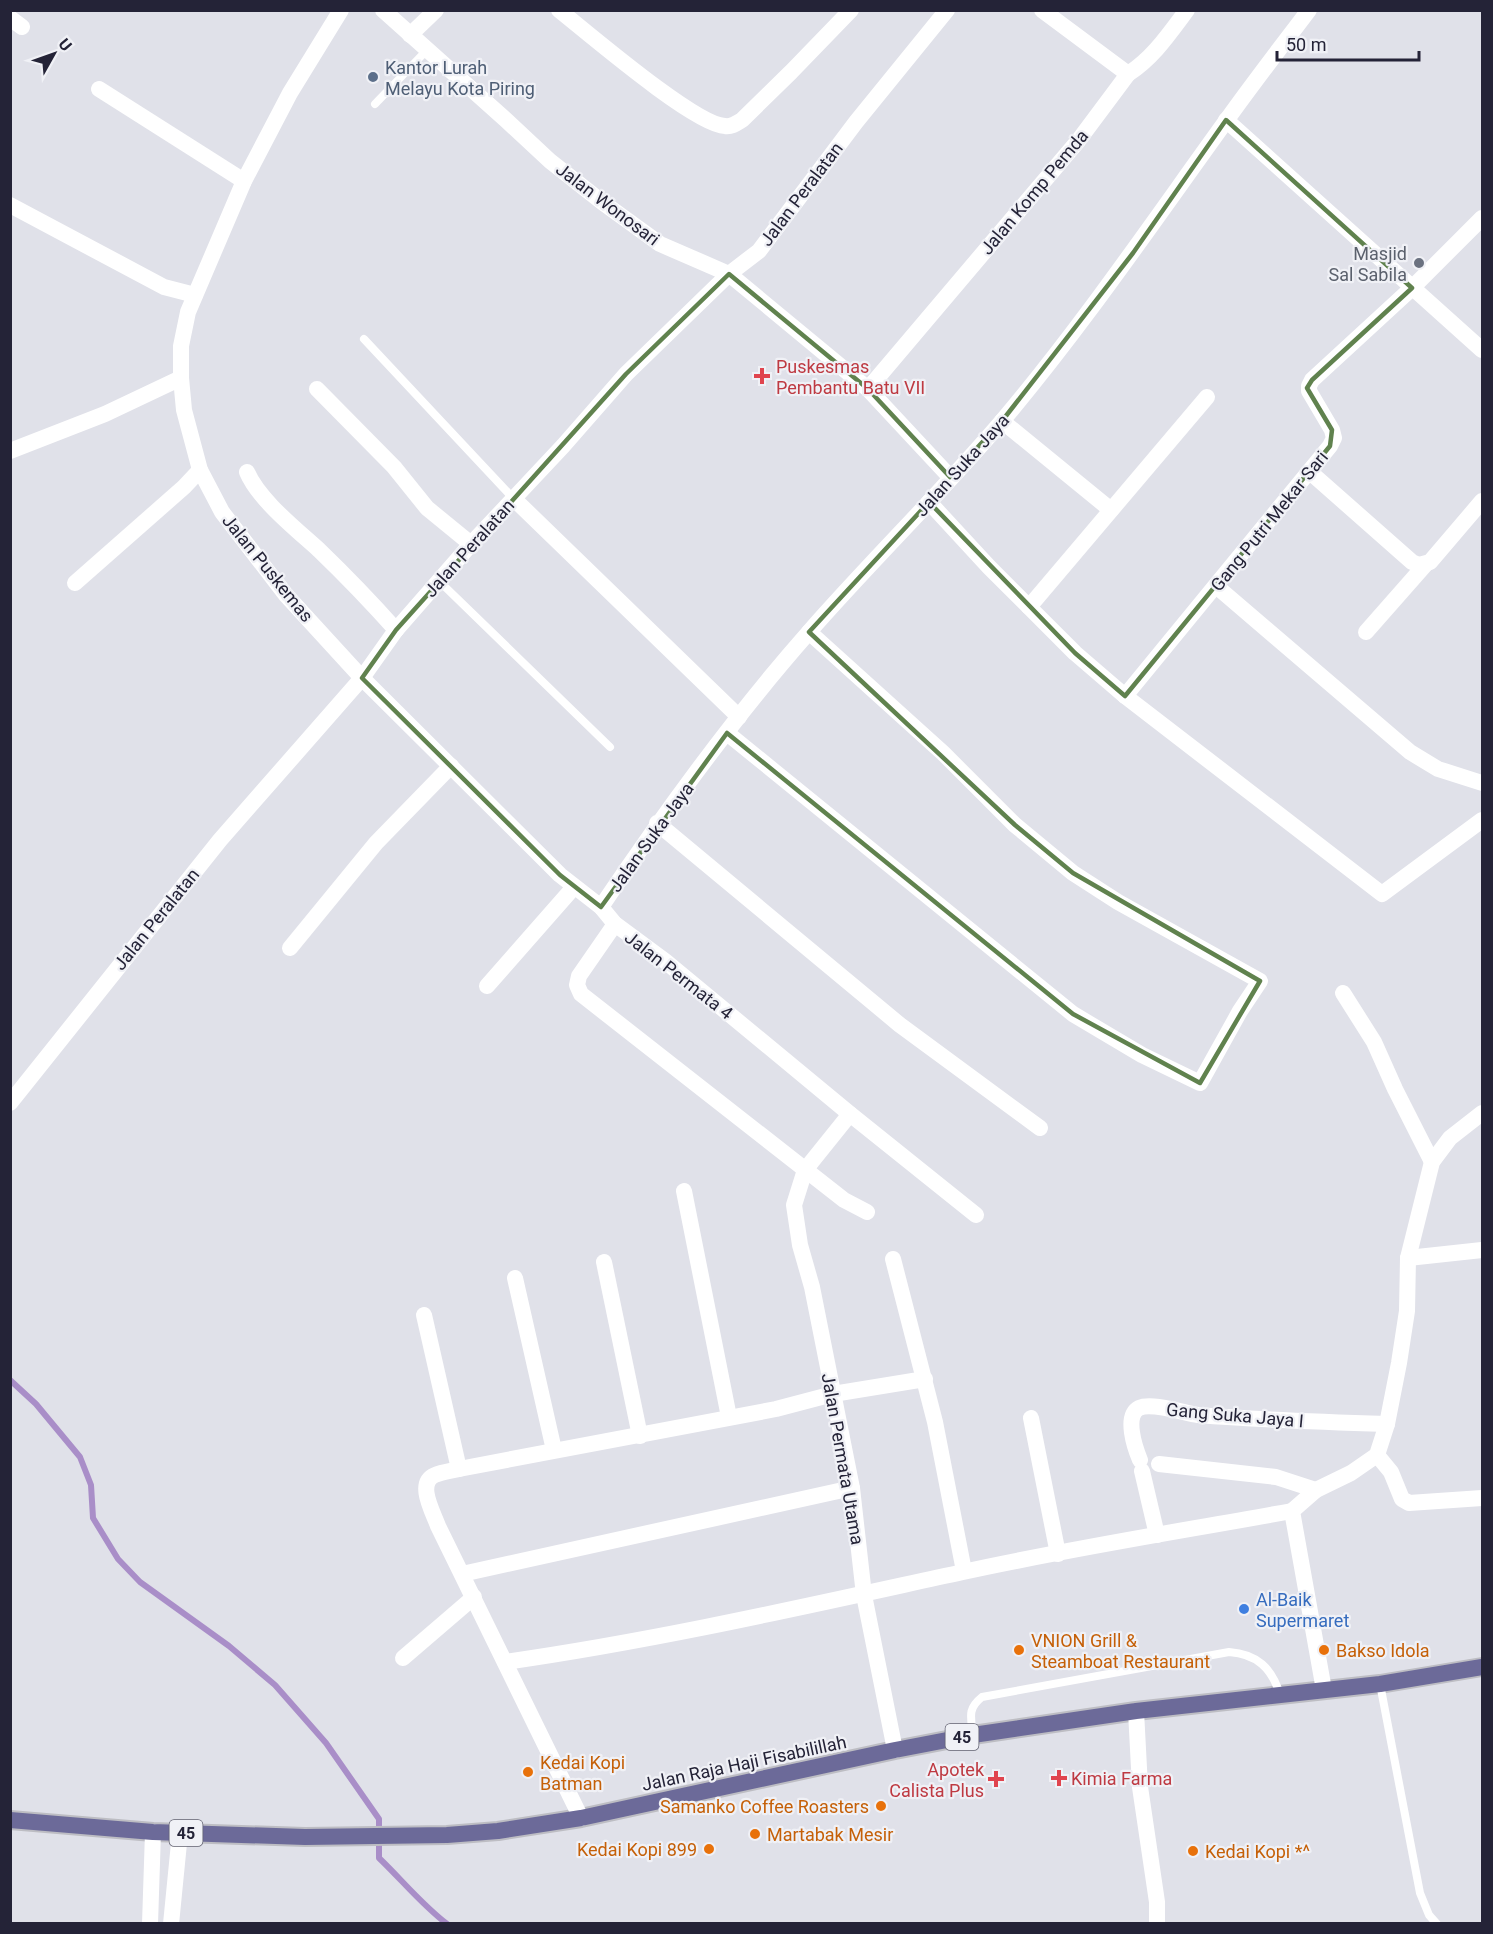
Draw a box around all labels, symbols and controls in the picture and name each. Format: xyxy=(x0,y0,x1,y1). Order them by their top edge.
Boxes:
north arrow xyxy=(24,24,84,84)
scale bar xyxy=(1277,24,1420,62)
text: 50 m xyxy=(1286,34,1326,55)
text: U xyxy=(54,35,76,55)
place label: Kantor Lurah Melayu Kota Piring xyxy=(385,57,535,99)
marker: Kantor Lurah Melayu Kota Piring xyxy=(366,70,380,84)
street label: Jalan Komp Pemda xyxy=(976,125,1092,259)
street label: Jalan Peralatan xyxy=(755,138,847,250)
street label: Jalan Wonosari xyxy=(552,158,664,250)
place label: Masjid Sal Sabila xyxy=(1329,243,1407,285)
marker: Masjid Sal Sabila xyxy=(1412,256,1426,270)
place label: Puskesmas Pembantu Batu VII xyxy=(776,356,925,398)
marker: Puskesmas Pembantu Batu VII xyxy=(753,367,771,385)
street label: Jalan Suka Jaya xyxy=(911,410,1013,520)
street label: Gang Putri Mekar Sari xyxy=(1206,447,1332,595)
street label: Jalan Peralatan xyxy=(420,495,518,601)
street label: Jalan Puskemas xyxy=(218,510,318,626)
street label: Jalan Suka Jaya xyxy=(604,778,698,896)
street label: Jalan Peralatan xyxy=(109,864,203,974)
street label: Jalan Permata 4 xyxy=(621,926,737,1024)
street label: Jalan Permata Utama xyxy=(818,1372,868,1546)
street label: Gang Suka Jaya I xyxy=(1166,1399,1304,1431)
place label: Al-Baik Supermaret xyxy=(1256,1589,1349,1631)
marker: Al-Baik Supermaret xyxy=(1237,1602,1251,1616)
place label: VNION Grill & Steamboat Restaurant xyxy=(1031,1630,1210,1672)
place label: Bakso Idola xyxy=(1336,1640,1430,1661)
marker: VNION Grill & Steamboat Restaurant xyxy=(1012,1643,1026,1657)
marker: Bakso Idola xyxy=(1317,1643,1331,1657)
road number: 45 xyxy=(946,1724,978,1750)
street label: Jalan Raja Haji Fisabilillah xyxy=(640,1731,848,1795)
place label: Kedai Kopi Batman xyxy=(540,1752,625,1794)
place label: Apotek Calista Plus xyxy=(889,1759,985,1801)
marker: Kedai Kopi Batman xyxy=(521,1765,535,1779)
place label: Kimia Farma xyxy=(1071,1768,1172,1789)
marker: Kimia Farma xyxy=(1052,1771,1066,1785)
marker: Apotek Calista Plus xyxy=(989,1772,1003,1786)
place label: Samanko Coffee Roasters xyxy=(660,1796,869,1817)
marker: Samanko Coffee Roasters xyxy=(874,1799,888,1813)
road number: 45 xyxy=(170,1820,202,1846)
place label: Martabak Mesir xyxy=(767,1824,893,1845)
marker: Martabak Mesir xyxy=(748,1827,762,1841)
place label: Kedai Kopi 899 xyxy=(577,1839,697,1860)
place label: Kedai Kopi *^ xyxy=(1205,1841,1310,1862)
marker: Kedai Kopi 899 xyxy=(702,1842,716,1856)
marker: Kedai Kopi *^ xyxy=(1186,1844,1200,1858)

